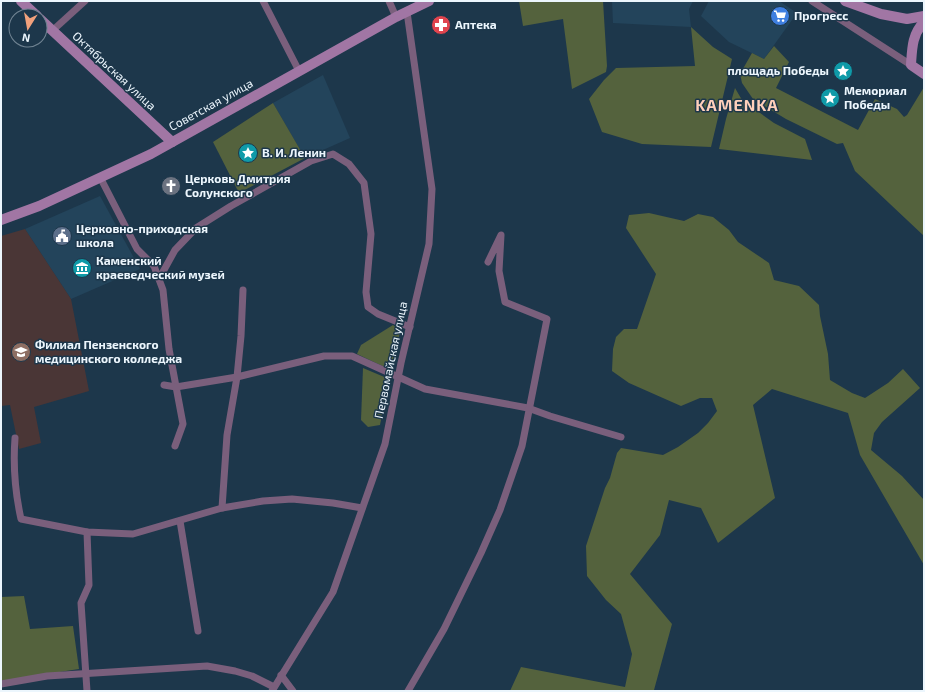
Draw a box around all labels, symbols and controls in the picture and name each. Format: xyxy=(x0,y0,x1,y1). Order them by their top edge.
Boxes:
supermarket icon: Прогресс xyxy=(769,5,791,27)
north arrow xyxy=(8,8,48,48)
place label: Прогресс xyxy=(794,8,848,22)
pharmacy icon: Аптека xyxy=(430,14,452,36)
place label: Аптека xyxy=(455,17,497,31)
street label: Октябрьская улица xyxy=(70,28,159,113)
text: N xyxy=(21,31,31,45)
place icon: площадь Победы xyxy=(832,60,854,82)
place label: площадь Победы xyxy=(727,63,829,77)
street label: Советская улица xyxy=(166,75,255,134)
place label: Мемориал Победы xyxy=(844,83,907,111)
place icon: Мемориал Победы xyxy=(819,87,841,109)
district label: KAMENKA xyxy=(695,95,779,114)
place icon: В. И. Ленин xyxy=(237,142,259,164)
place label: В. И. Ленин xyxy=(262,145,326,159)
place label: Церковь Дмитрия Солунского xyxy=(185,171,291,199)
church icon: Церковь Дмитрия Солунского xyxy=(160,175,182,197)
place label: Церковно-приходская школа xyxy=(76,221,208,249)
public building icon: Церковно-приходская школа xyxy=(51,225,73,247)
place label: Каменский краеведческий музей xyxy=(96,253,225,281)
museum icon: Каменский краеведческий музей xyxy=(71,257,93,279)
street label: Первомайская улица xyxy=(371,300,410,420)
place label: Филиал Пензенского медицинского колледжа xyxy=(35,337,182,365)
school or university icon: Филиал Пензенского медицинского колледжа xyxy=(10,341,32,363)

